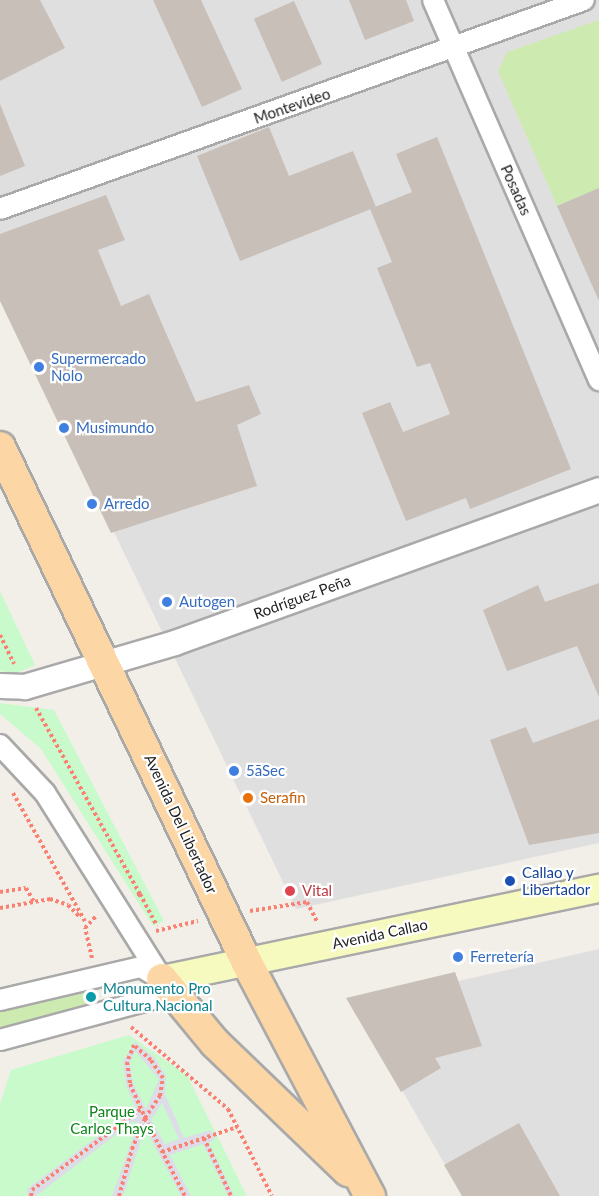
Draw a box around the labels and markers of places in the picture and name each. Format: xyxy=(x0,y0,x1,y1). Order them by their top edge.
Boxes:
place label: Supermercado Nolo xyxy=(51,349,146,384)
marker: Supermercado Nolo xyxy=(32,360,46,374)
place label: Musimundo xyxy=(76,419,154,437)
marker: Musimundo xyxy=(57,421,71,435)
place label: Arredo xyxy=(104,495,150,513)
marker: Arredo xyxy=(85,497,99,511)
place label: Autogen xyxy=(179,593,235,611)
marker: Autogen xyxy=(160,595,174,609)
place label: 5āSec xyxy=(246,762,285,780)
marker: 5āSec xyxy=(227,764,241,778)
place label: Serafin xyxy=(260,789,306,807)
marker: Serafin xyxy=(241,791,255,805)
place label: Callao y Libertador xyxy=(522,863,590,898)
marker: Callao y Libertador xyxy=(503,874,517,888)
place label: Vital xyxy=(302,882,332,900)
marker: Vital xyxy=(283,884,297,898)
place label: Ferretería xyxy=(470,948,534,966)
marker: Ferretería xyxy=(451,950,465,964)
place label: Monumento Pro Cultura Nacional xyxy=(103,979,212,1014)
marker: Monumento Pro Cultura Nacional xyxy=(84,990,98,1004)

